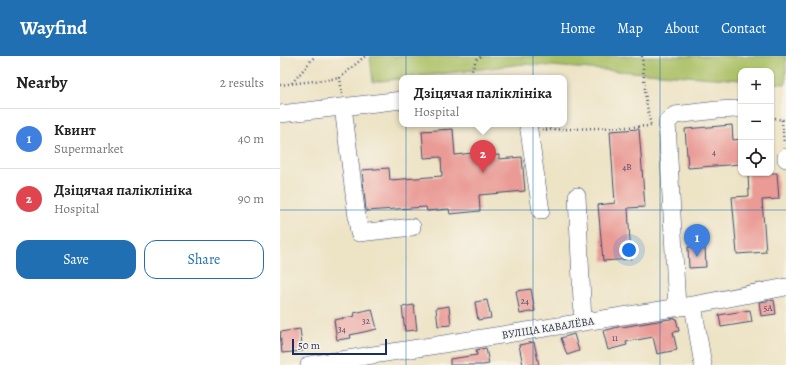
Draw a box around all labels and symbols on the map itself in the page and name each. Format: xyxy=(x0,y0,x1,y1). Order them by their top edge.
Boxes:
pin: 2 xyxy=(470,140,496,173)
house number: 4 xyxy=(712,146,716,158)
house number: 4В xyxy=(622,161,632,173)
pin: 1 xyxy=(684,224,710,257)
your location xyxy=(619,240,639,260)
house number: 24 xyxy=(521,295,529,307)
house number: 5А xyxy=(763,302,773,314)
street label: ВУЛІЦА КАВАЛЁВА xyxy=(501,313,596,343)
house number: 32 xyxy=(362,315,371,327)
house number: 34 xyxy=(338,323,346,335)
house number: 11 xyxy=(612,332,618,344)
scale bar xyxy=(292,337,387,356)

